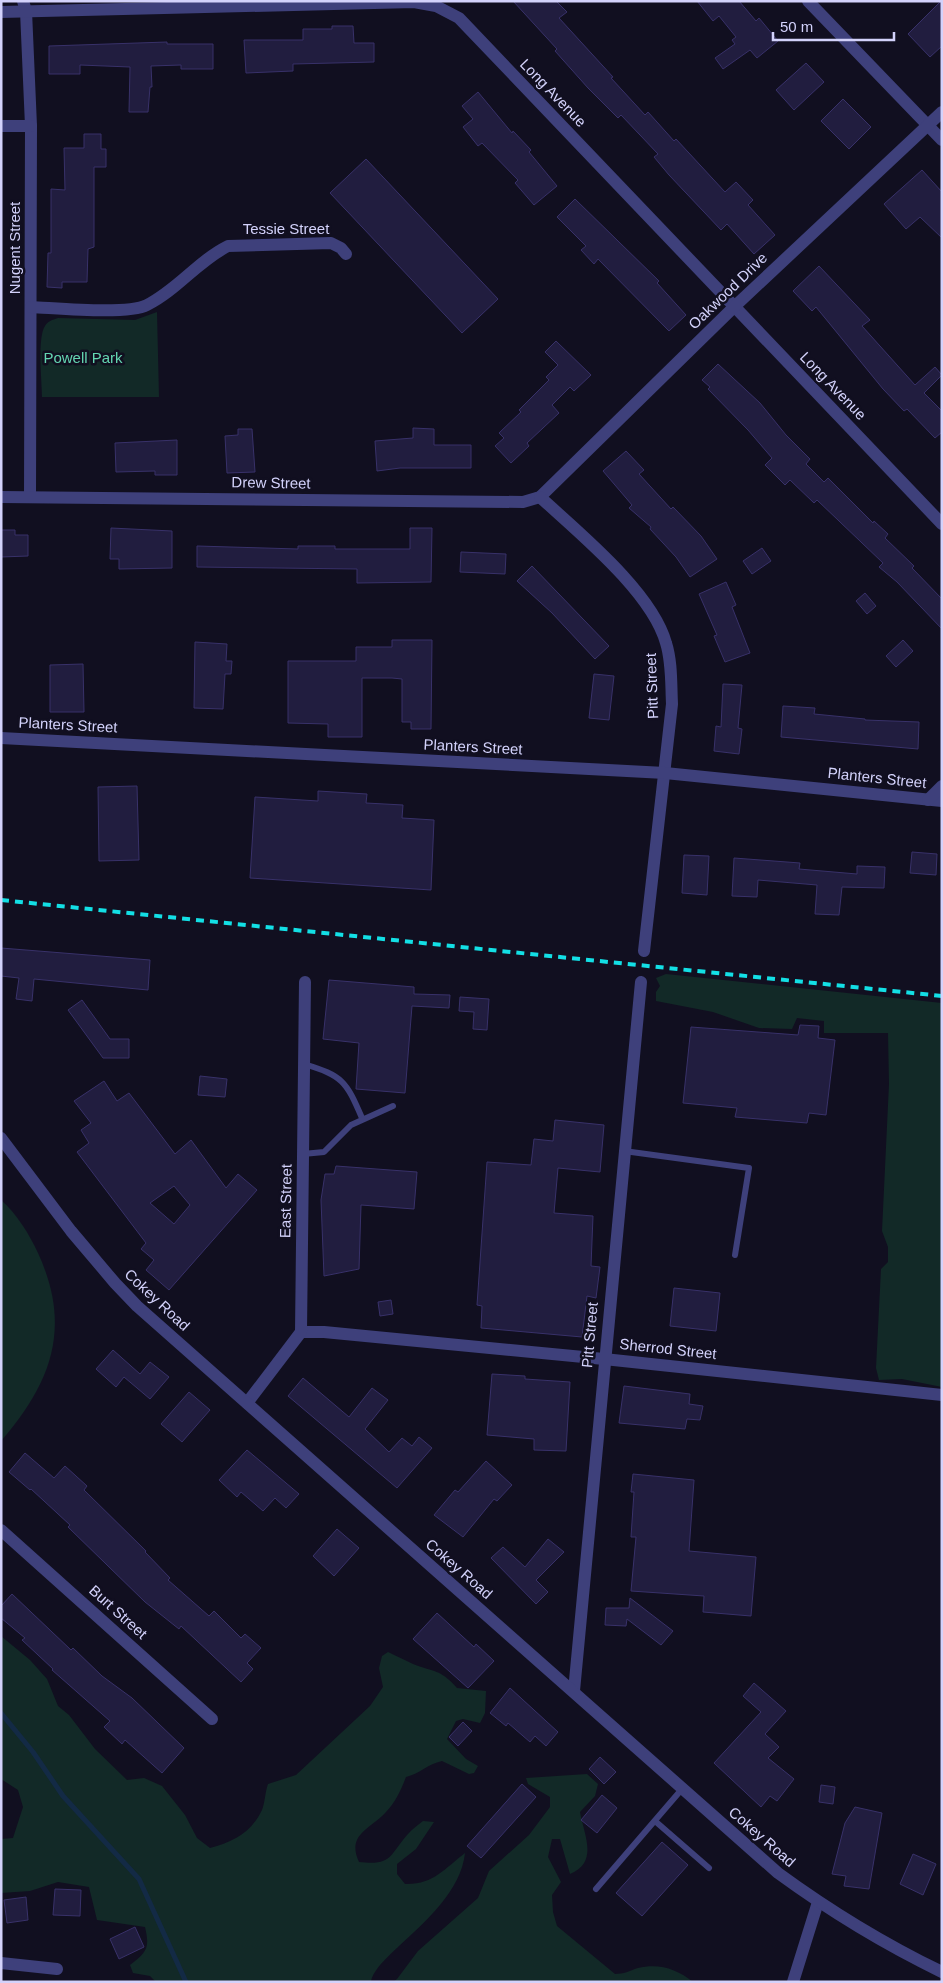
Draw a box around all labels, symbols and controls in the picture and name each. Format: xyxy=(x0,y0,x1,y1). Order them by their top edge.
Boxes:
scale bar xyxy=(773,10,894,42)
text: 50 m xyxy=(780,18,813,35)
street label: Long Avenue xyxy=(517,55,590,130)
street label: Nugent Street xyxy=(6,201,23,294)
street label: Tessie Street xyxy=(243,220,330,237)
street label: Oakwood Drive xyxy=(685,249,770,332)
street label: Long Avenue xyxy=(797,348,870,423)
park label: Powell Park xyxy=(43,349,123,366)
street label: Drew Street xyxy=(231,473,312,492)
street label: Pitt Street xyxy=(642,652,661,719)
street label: Planters Street xyxy=(18,713,119,736)
street label: Planters Street xyxy=(423,735,524,758)
street label: Planters Street xyxy=(827,764,928,791)
street label: East Street xyxy=(276,1163,295,1238)
street label: Cokey Road xyxy=(121,1265,193,1334)
street label: Pitt Street xyxy=(578,1301,601,1369)
street label: Sherrod Street xyxy=(619,1335,718,1362)
street label: Cokey Road xyxy=(423,1535,496,1602)
street label: Burt Street xyxy=(86,1581,151,1642)
street label: Cokey Road xyxy=(726,1803,799,1870)

